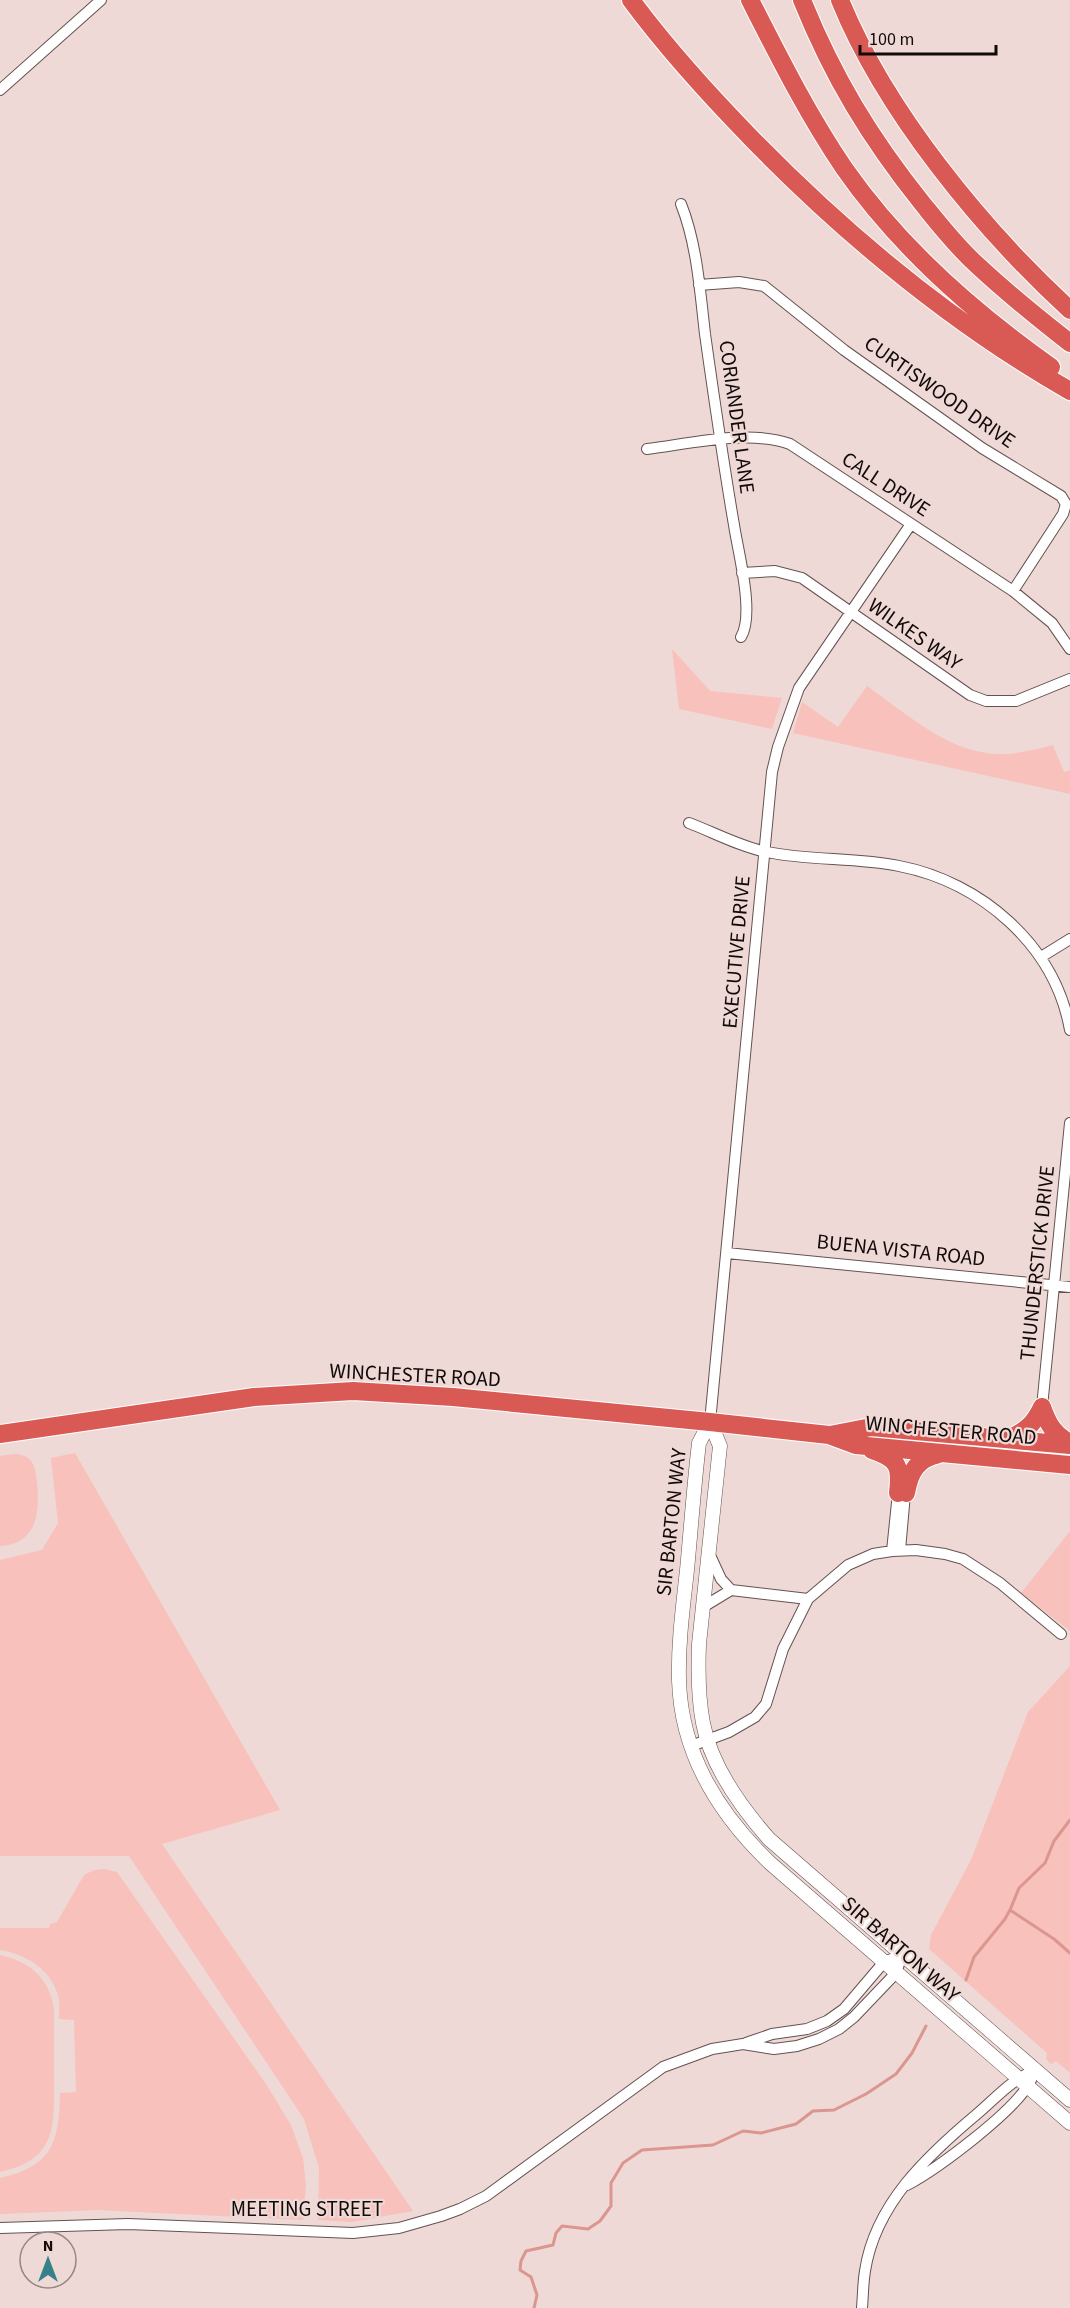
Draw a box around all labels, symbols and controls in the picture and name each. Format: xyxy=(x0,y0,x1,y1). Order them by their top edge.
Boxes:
scale bar xyxy=(860,18,996,56)
text: 100 m xyxy=(869,27,914,52)
street label: CURTISWOOD DRIVE xyxy=(858,329,1022,455)
street label: CORIANDER LANE xyxy=(711,339,763,495)
street label: CALL DRIVE xyxy=(836,444,936,524)
street label: WILKES WAY xyxy=(862,591,969,678)
street label: EXECUTIVE DRIVE xyxy=(714,874,758,1030)
street label: THUNDERSTICK DRIVE xyxy=(1012,1164,1062,1362)
street label: BUENA VISTA ROAD xyxy=(815,1226,987,1274)
street label: WINCHESTER ROAD xyxy=(329,1356,501,1394)
street label: WINCHESTER ROAD xyxy=(864,1408,1038,1452)
street label: SIR BARTON WAY xyxy=(648,1446,694,1597)
street label: SIR BARTON WAY xyxy=(835,1889,968,2010)
street label: MEETING STREET xyxy=(231,2194,383,2224)
north arrow xyxy=(18,2230,78,2290)
text: N xyxy=(43,2235,53,2257)

